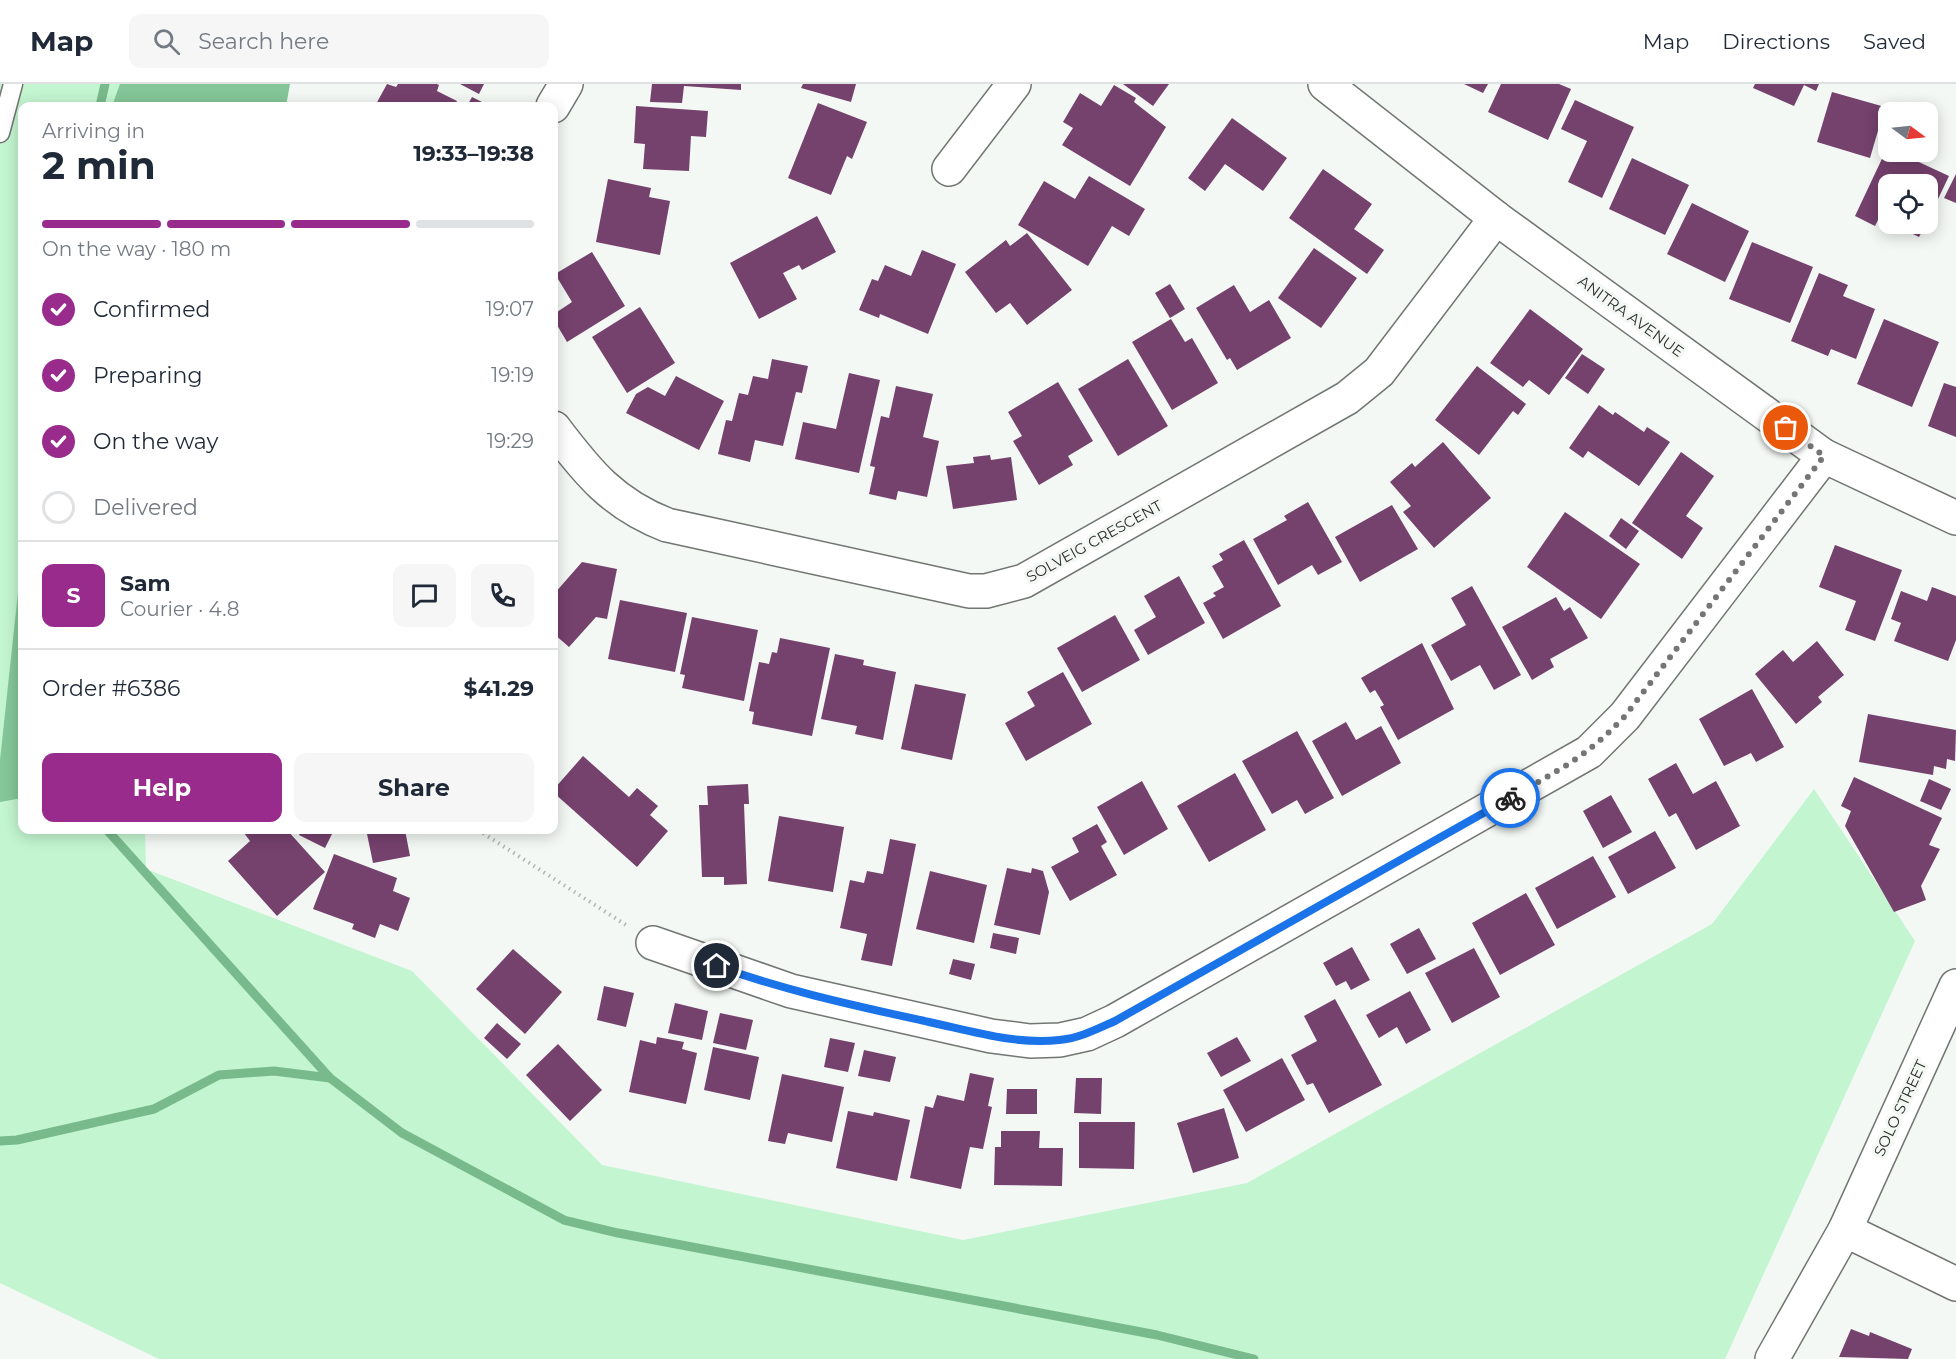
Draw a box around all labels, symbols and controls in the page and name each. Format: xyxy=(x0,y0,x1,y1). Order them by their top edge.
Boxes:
search box xyxy=(129,14,549,68)
text: Map xyxy=(30,24,93,58)
icon: search xyxy=(150,25,183,58)
text: Search here xyxy=(198,28,329,55)
text: Map xyxy=(1643,29,1689,54)
text: Directions xyxy=(1722,29,1830,54)
text: Saved xyxy=(1863,29,1926,54)
north arrow xyxy=(1878,102,1938,162)
map controls xyxy=(1878,102,1938,234)
text: Arriving in xyxy=(42,119,145,143)
text: 19:33–19:38 xyxy=(413,140,534,167)
text: 2 min xyxy=(42,141,156,189)
button: locate xyxy=(1878,174,1938,234)
text: On the way · 180 m xyxy=(42,237,231,261)
street label: ANITRA AVENUE xyxy=(1574,271,1688,361)
icon: check xyxy=(42,293,75,326)
text: Confirmed xyxy=(93,296,210,323)
text: 19:07 xyxy=(485,297,534,321)
icon: check xyxy=(42,359,75,392)
text: Preparing xyxy=(93,362,202,389)
text: 19:19 xyxy=(491,363,534,387)
pin xyxy=(1760,402,1811,453)
icon: bag xyxy=(1769,411,1802,444)
icon: check xyxy=(42,425,75,458)
text: On the way xyxy=(93,428,218,455)
text: 19:29 xyxy=(487,429,534,453)
text: Delivered xyxy=(93,494,198,521)
street label: SOLVEIG CRESCENT xyxy=(1023,496,1166,586)
button: chat xyxy=(393,564,456,627)
button: phone xyxy=(471,564,534,627)
text: Sam xyxy=(120,570,171,597)
text: S xyxy=(66,582,81,609)
text: Courier · 4.8 xyxy=(120,597,239,621)
text: Order #6386 xyxy=(42,675,180,702)
text: $41.29 xyxy=(464,675,534,702)
button: Help xyxy=(42,753,282,822)
button: Share xyxy=(294,753,534,822)
courier xyxy=(1480,768,1540,828)
icon: bike xyxy=(1494,782,1527,815)
pin xyxy=(691,940,742,991)
icon: home xyxy=(700,949,733,982)
street label: SOLO STREET xyxy=(1869,1056,1931,1159)

